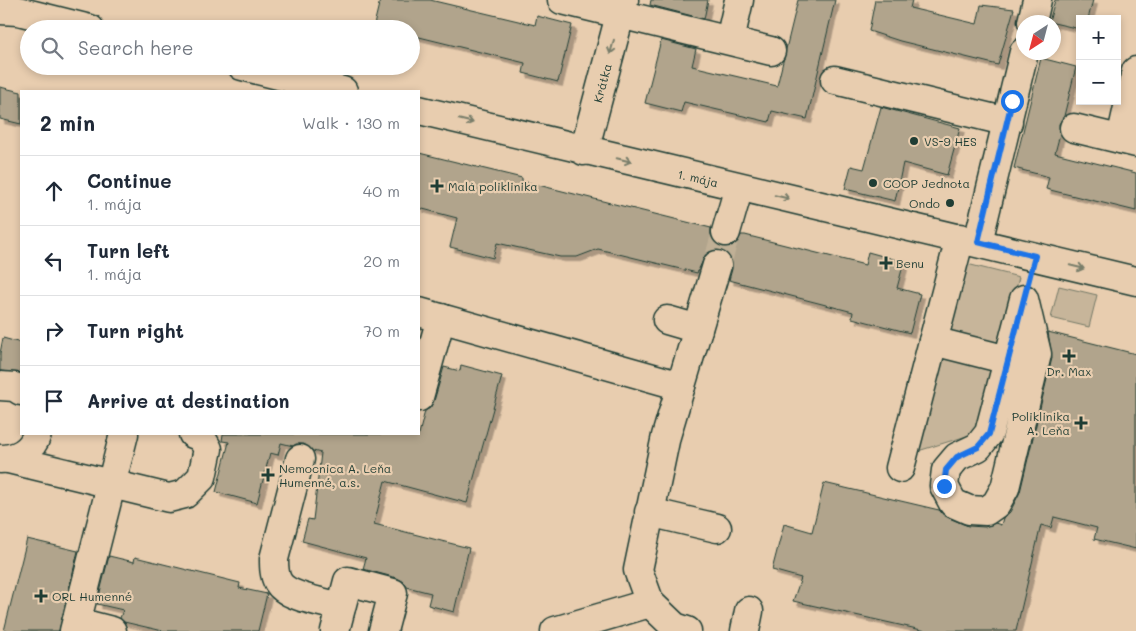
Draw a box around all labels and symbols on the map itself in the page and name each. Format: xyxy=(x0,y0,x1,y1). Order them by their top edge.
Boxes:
north arrow xyxy=(1016,15,1061,60)
one-way arrow xyxy=(606,39,616,55)
street label: Krátka xyxy=(589,62,615,104)
route start xyxy=(1001,90,1024,113)
one-way arrow xyxy=(458,117,474,127)
place label: VS-9 HES xyxy=(924,133,977,149)
marker: VS-9 HES xyxy=(908,135,920,147)
one-way arrow xyxy=(615,156,631,165)
street label: 1. mája xyxy=(676,166,720,190)
place label: COOP Jednota xyxy=(883,175,970,191)
marker: COOP Jednota xyxy=(867,177,879,189)
place label: Malá poliklinika xyxy=(448,178,538,194)
marker: Malá poliklinika xyxy=(430,179,444,193)
one-way arrow xyxy=(774,193,790,202)
place label: Ondo xyxy=(909,195,940,211)
marker: Ondo xyxy=(944,197,956,209)
place label: Benu xyxy=(896,255,924,271)
marker: Benu xyxy=(880,257,892,269)
one-way arrow xyxy=(1068,262,1084,272)
marker: Dr. Max xyxy=(1063,350,1075,362)
place label: Dr. Max xyxy=(1047,363,1091,379)
place label: Poliklinika A. Leňa xyxy=(1012,408,1070,438)
marker: Poliklinika A. Leňa xyxy=(1074,416,1088,430)
place label: Nemocnica A. Leňa Humenné, a.s. xyxy=(279,460,391,490)
marker: Nemocnica A. Leňa Humenné, a.s. xyxy=(261,468,275,482)
route end xyxy=(933,475,956,498)
place label: ORL Humenné xyxy=(52,588,132,604)
marker: ORL Humenné xyxy=(34,589,48,603)

